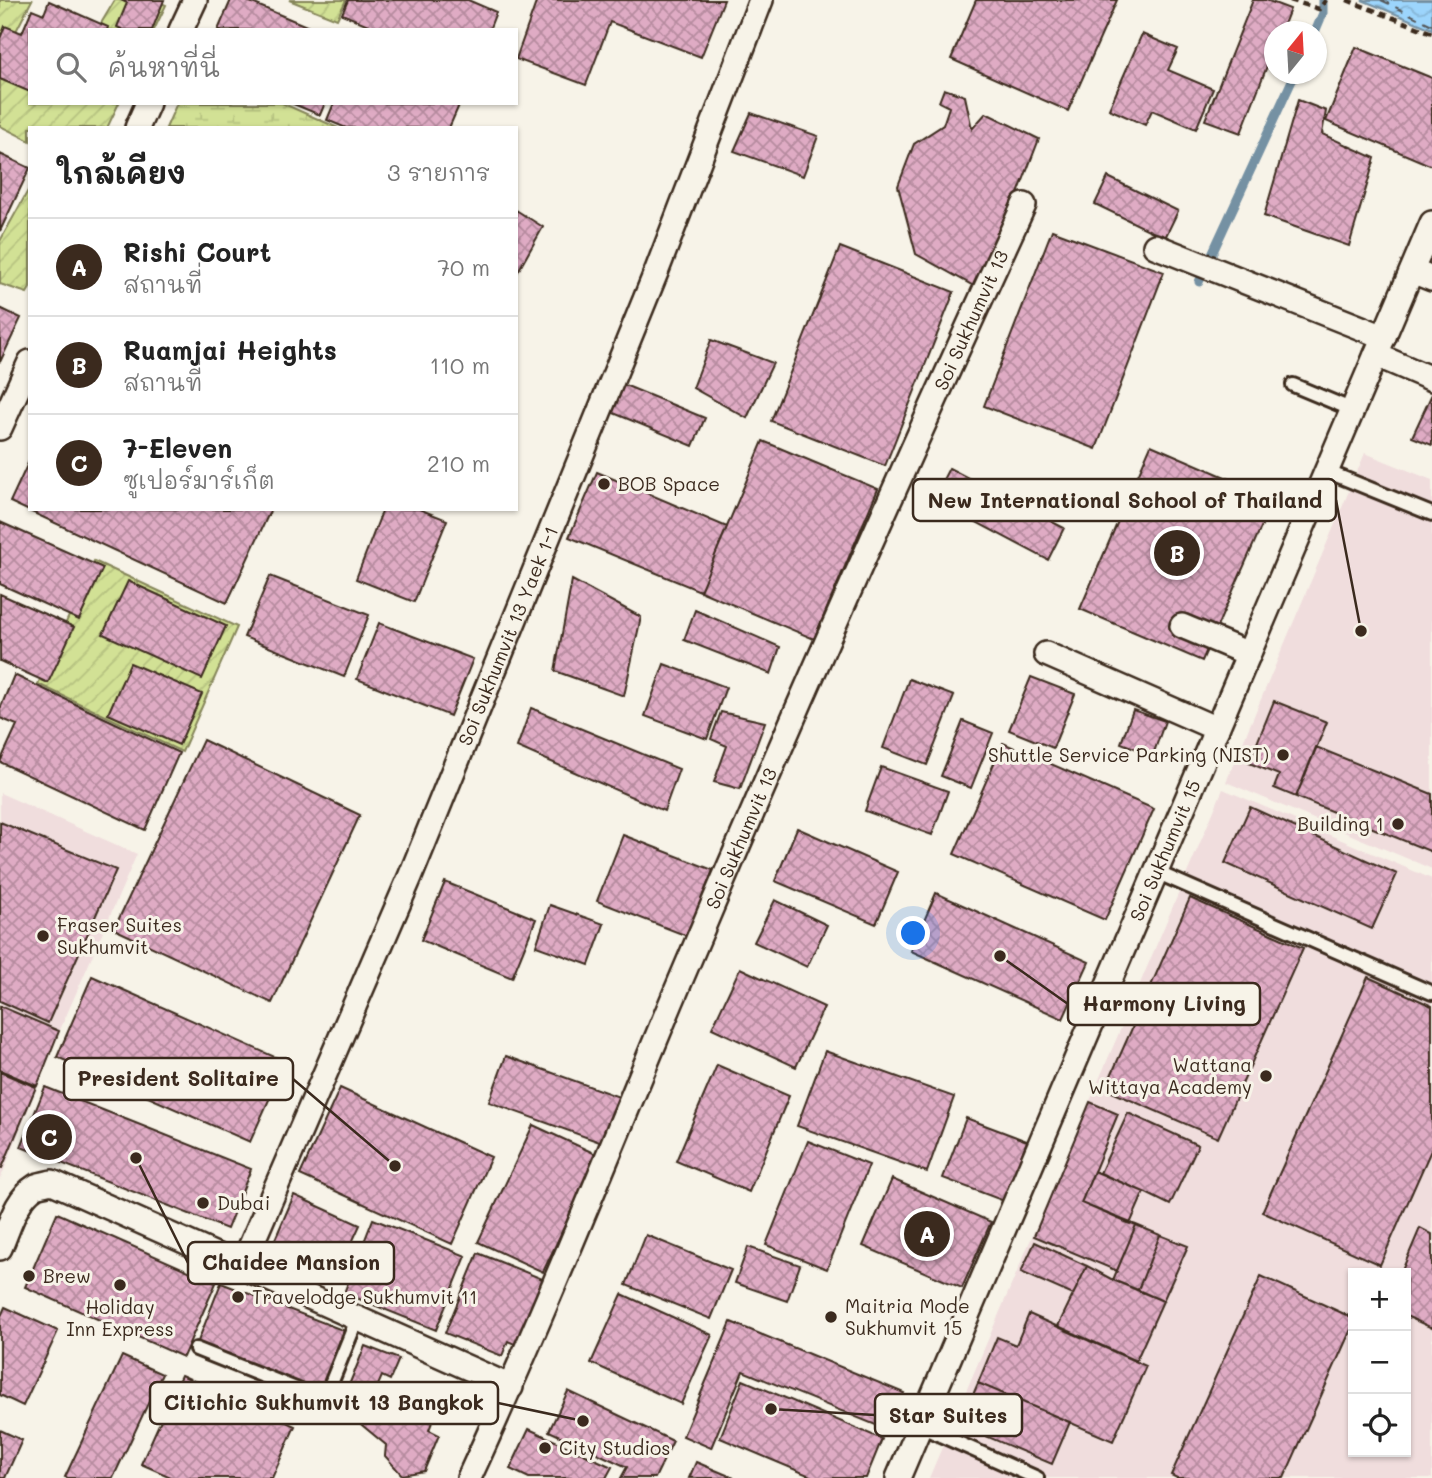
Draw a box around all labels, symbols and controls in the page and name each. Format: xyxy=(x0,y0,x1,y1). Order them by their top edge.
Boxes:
north arrow xyxy=(1264,21,1327,84)
search box xyxy=(28,28,518,105)
icon: search xyxy=(52,48,90,86)
text: ค้นหาที่นี่ xyxy=(108,50,220,84)
text: ใกล้เคียง xyxy=(56,152,186,192)
text: 3 รายการ xyxy=(387,157,490,187)
text: Rishi Court xyxy=(123,235,271,269)
street label: Soi Sukhumvit 13 xyxy=(928,246,1013,394)
text: A xyxy=(71,252,87,282)
text: 70 m xyxy=(437,252,490,282)
text: สถานที่ xyxy=(123,269,202,299)
text: Ruamjai Heights xyxy=(123,333,337,367)
text: B xyxy=(71,350,87,380)
text: 110 m xyxy=(430,350,490,380)
text: สถานที่ xyxy=(123,367,202,397)
text: 7-Eleven xyxy=(123,431,232,465)
text: C xyxy=(70,448,88,478)
text: 210 m xyxy=(427,448,490,478)
text: ซูเปอร์มาร์เก็ต xyxy=(123,465,275,495)
place label: BOB Space xyxy=(618,471,720,496)
marker: BOB Space xyxy=(596,476,612,492)
callout: New International School of Thailand xyxy=(913,479,1336,521)
text: New International School of Thailand xyxy=(928,486,1322,513)
street label: Soi Sukhumvit 13 Yaek 1-1 xyxy=(452,522,563,749)
pin: B xyxy=(1154,527,1200,579)
place label: Shuttle Service Parking (NIST) xyxy=(988,742,1269,767)
marker: Shuttle Service Parking (NIST) xyxy=(1275,747,1291,763)
street label: Soi Sukhumvit 13 xyxy=(699,764,782,913)
street label: Soi Sukhumvit 15 xyxy=(1123,776,1206,925)
place label: Building 1 xyxy=(1297,811,1384,836)
marker: Building 1 xyxy=(1390,816,1406,832)
place label: Fraser Suites Sukhumvit xyxy=(57,912,182,959)
your location xyxy=(896,916,930,950)
marker: Fraser Suites Sukhumvit xyxy=(35,928,51,944)
callout: Harmony Living xyxy=(1068,983,1260,1025)
text: Harmony Living xyxy=(1082,989,1246,1017)
place label: Wattana Wittaya Academy xyxy=(1088,1052,1252,1099)
callout: President Solitaire xyxy=(64,1058,293,1100)
text: President Solitaire xyxy=(77,1064,279,1091)
marker: Wattana Wittaya Academy xyxy=(1258,1068,1274,1084)
pin: C xyxy=(26,1111,72,1163)
place label: Dubai xyxy=(217,1190,270,1215)
marker: Dubai xyxy=(195,1195,211,1211)
pin: A xyxy=(904,1208,950,1260)
callout: Chaidee Mansion xyxy=(188,1242,394,1284)
text: Chaidee Mansion xyxy=(202,1248,380,1275)
place label: Brew xyxy=(43,1263,91,1288)
marker: Brew xyxy=(21,1268,37,1284)
map controls xyxy=(1348,1268,1411,1457)
button: + xyxy=(1348,1268,1411,1331)
marker: Holiday Inn Express xyxy=(112,1277,128,1293)
place label: Travelodge Sukhumvit 11 xyxy=(252,1284,477,1309)
marker: Travelodge Sukhumvit 11 xyxy=(230,1289,246,1305)
place label: Maitria Mode Sukhumvit 15 xyxy=(845,1293,970,1340)
place label: Holiday Inn Express xyxy=(66,1294,174,1341)
marker: Maitria Mode Sukhumvit 15 xyxy=(823,1309,839,1325)
button: − xyxy=(1348,1331,1411,1394)
callout: Citichic Sukhumvit 13 Bangkok xyxy=(150,1382,498,1424)
text: Citichic Sukhumvit 13 Bangkok xyxy=(164,1388,484,1415)
callout: Star Suites xyxy=(875,1394,1022,1436)
button: locate xyxy=(1348,1394,1411,1457)
text: Star Suites xyxy=(889,1401,1007,1428)
place label: City Studios xyxy=(559,1435,671,1460)
marker: City Studios xyxy=(537,1440,553,1456)

